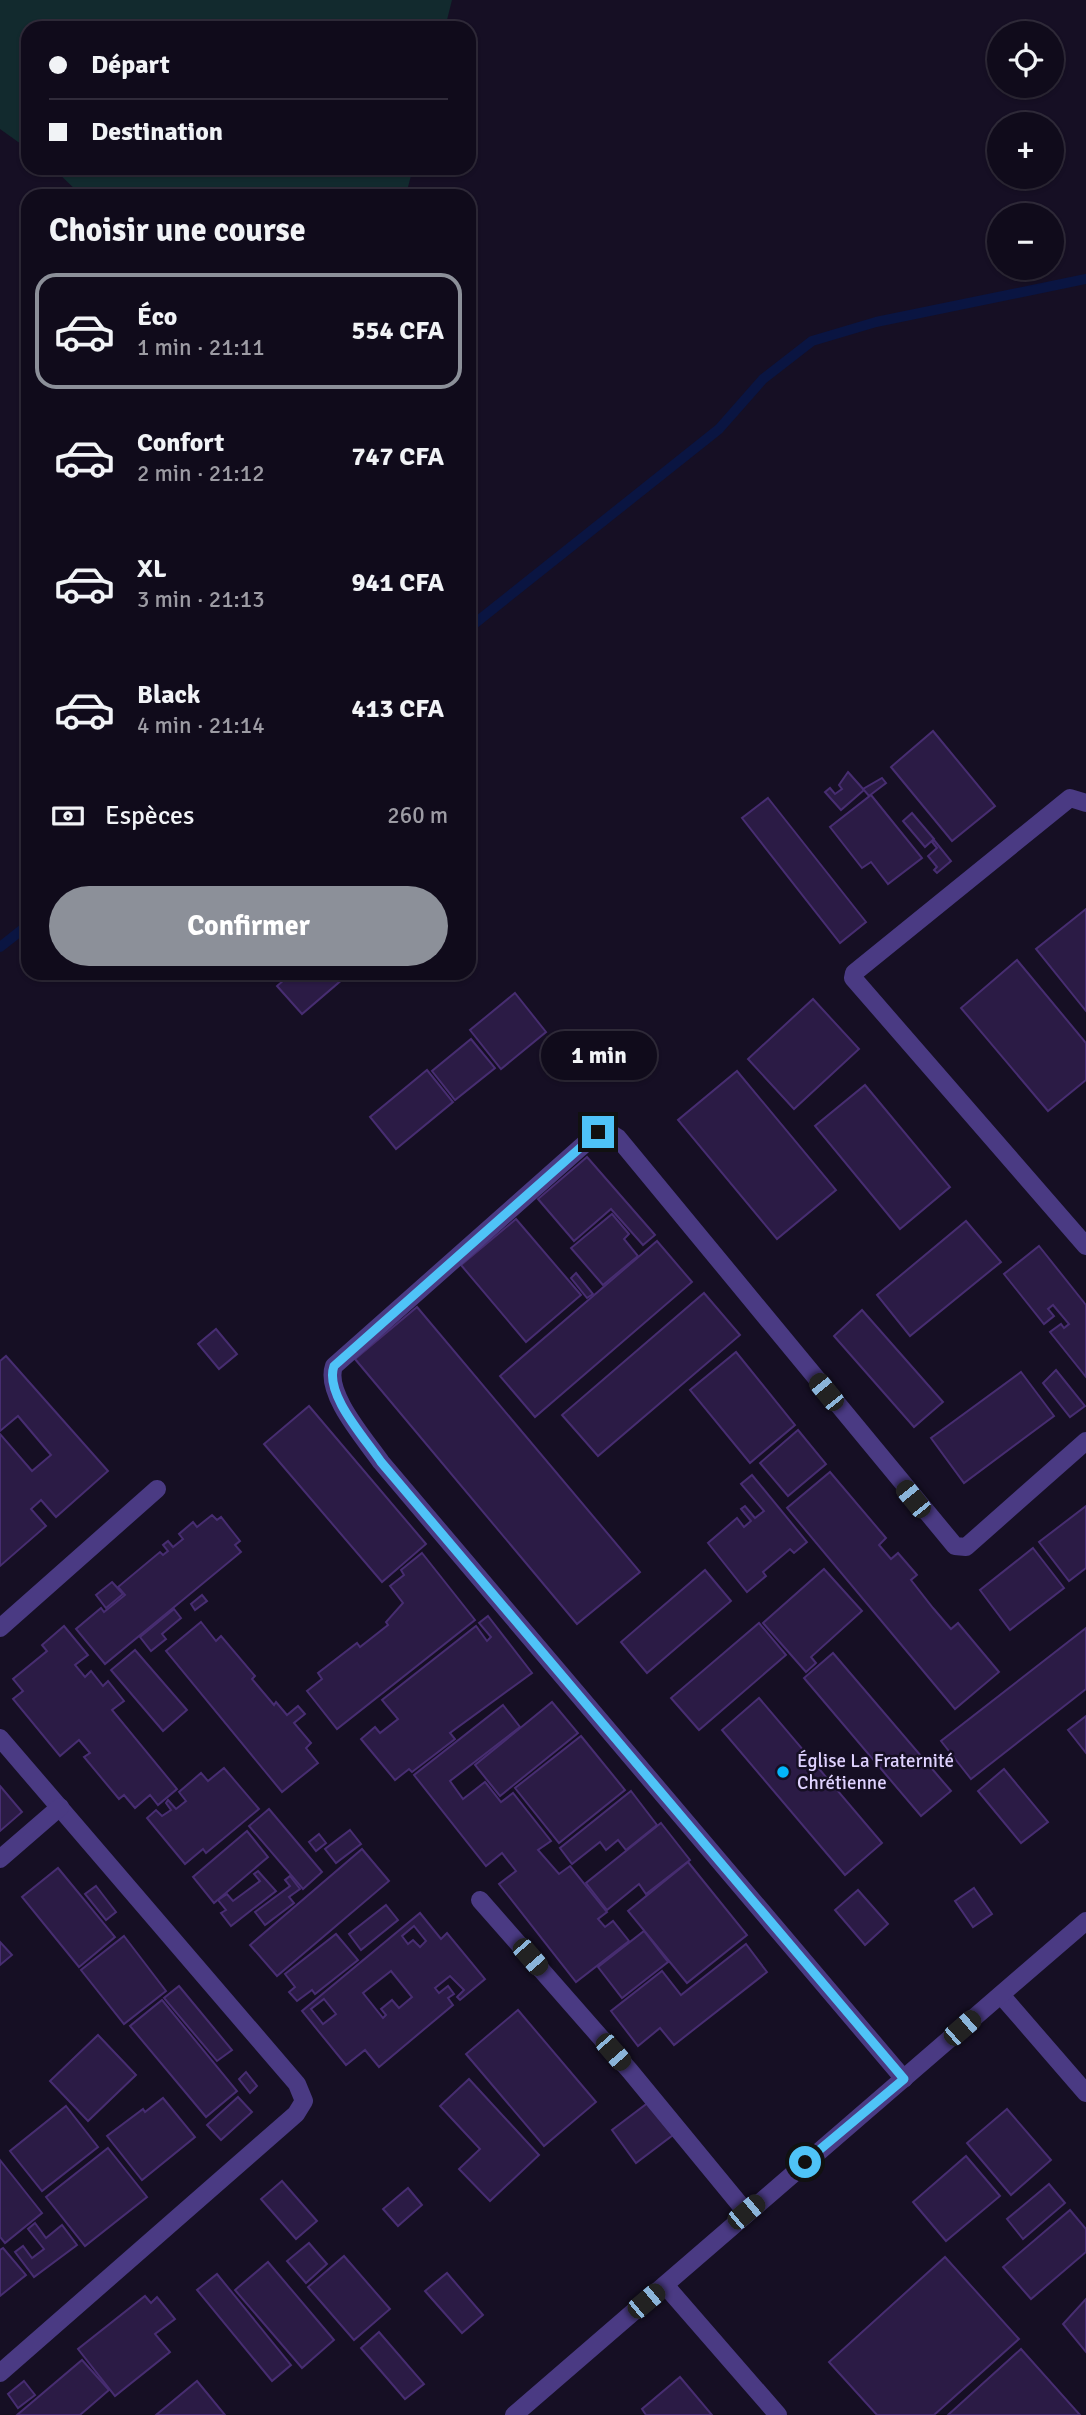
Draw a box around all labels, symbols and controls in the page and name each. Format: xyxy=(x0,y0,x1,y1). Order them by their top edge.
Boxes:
map controls xyxy=(987,21,1064,280)
button: locate xyxy=(987,21,1064,98)
text: Départ xyxy=(91,49,170,81)
button: + xyxy=(987,112,1064,189)
text: Destination xyxy=(91,116,223,148)
button: − xyxy=(987,203,1064,280)
text: Choisir une course xyxy=(49,211,306,250)
icon: car xyxy=(53,300,116,363)
text: Éco xyxy=(137,301,177,333)
text: 554 CFA xyxy=(352,315,444,347)
text: 1 min · 21:11 xyxy=(137,333,265,362)
icon: car xyxy=(53,426,116,489)
text: Confort xyxy=(137,427,224,459)
text: 747 CFA xyxy=(352,441,444,473)
text: 2 min · 21:12 xyxy=(137,459,265,488)
icon: car xyxy=(53,552,116,615)
text: XL xyxy=(137,553,167,585)
text: 941 CFA xyxy=(352,567,444,599)
text: 3 min · 21:13 xyxy=(137,585,265,614)
icon: car xyxy=(53,678,116,741)
text: Black xyxy=(137,679,200,711)
text: 413 CFA xyxy=(352,693,444,725)
text: 4 min · 21:14 xyxy=(137,711,265,740)
icon: cash xyxy=(49,797,87,835)
text: Espèces xyxy=(105,800,194,832)
text: 260 m xyxy=(387,801,448,830)
button: Confirmer xyxy=(49,886,448,966)
callout: 1 min xyxy=(540,1030,656,1080)
text: 1 min xyxy=(571,1041,627,1070)
route end xyxy=(582,1116,614,1148)
car xyxy=(805,1369,848,1415)
car xyxy=(892,1476,935,1522)
place label: Église La Fraternité Chrétienne xyxy=(797,1749,954,1795)
marker: Église La Fraternité Chrétienne xyxy=(775,1764,791,1780)
car xyxy=(509,1934,552,1980)
car xyxy=(940,2006,985,2050)
car xyxy=(592,2029,635,2075)
route start xyxy=(789,2146,821,2178)
car xyxy=(724,2190,769,2234)
car xyxy=(624,2279,669,2323)

